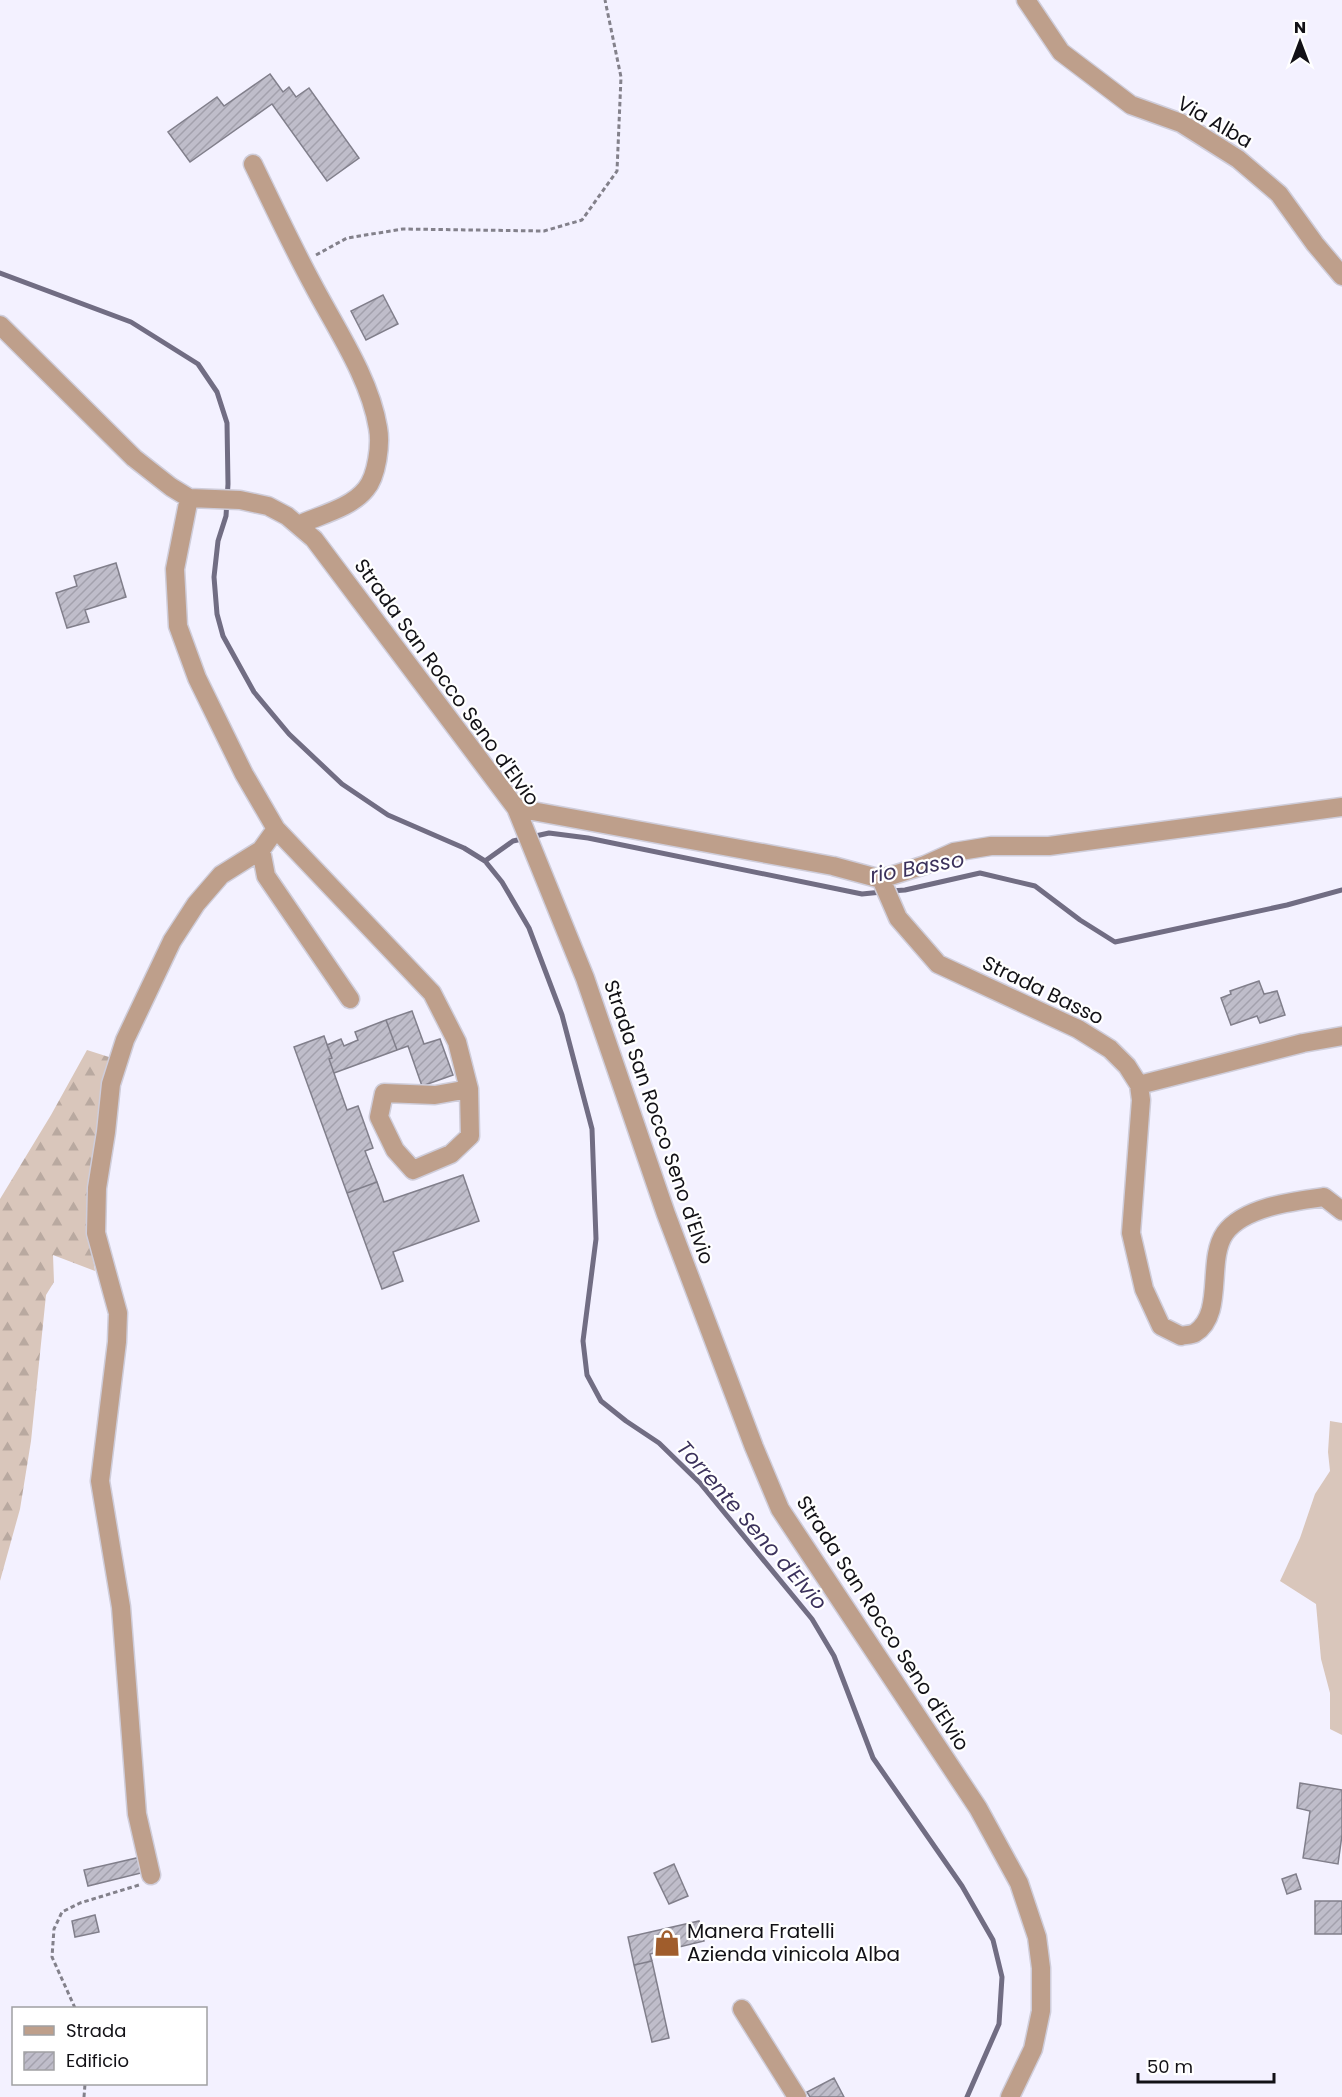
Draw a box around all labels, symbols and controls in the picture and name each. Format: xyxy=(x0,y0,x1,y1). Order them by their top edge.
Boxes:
north arrow xyxy=(1270,12,1330,72)
text: N xyxy=(1294,16,1306,39)
street label: Via Alba xyxy=(1172,89,1258,155)
street label: Strada San Rocco Seno d'Elvio xyxy=(348,553,546,811)
water label: rio Basso xyxy=(868,844,966,890)
street label: Strada Basso xyxy=(978,949,1108,1031)
street label: Strada San Rocco Seno d'Elvio xyxy=(597,976,721,1268)
water label: Torrente Seno d'Elvio xyxy=(670,1434,834,1616)
street label: Strada San Rocco Seno d'Elvio xyxy=(790,1490,976,1756)
place label: Manera Fratelli Azienda vinicola Alba xyxy=(687,1917,900,1968)
shop icon: Manera Fratelli Azienda vinicola Alba xyxy=(652,1928,682,1958)
legend xyxy=(12,2007,207,2085)
text: Strada xyxy=(66,2018,126,2043)
scale bar xyxy=(1138,2046,1274,2084)
text: Edificio xyxy=(66,2048,129,2073)
text: 50 m xyxy=(1147,2054,1193,2079)

